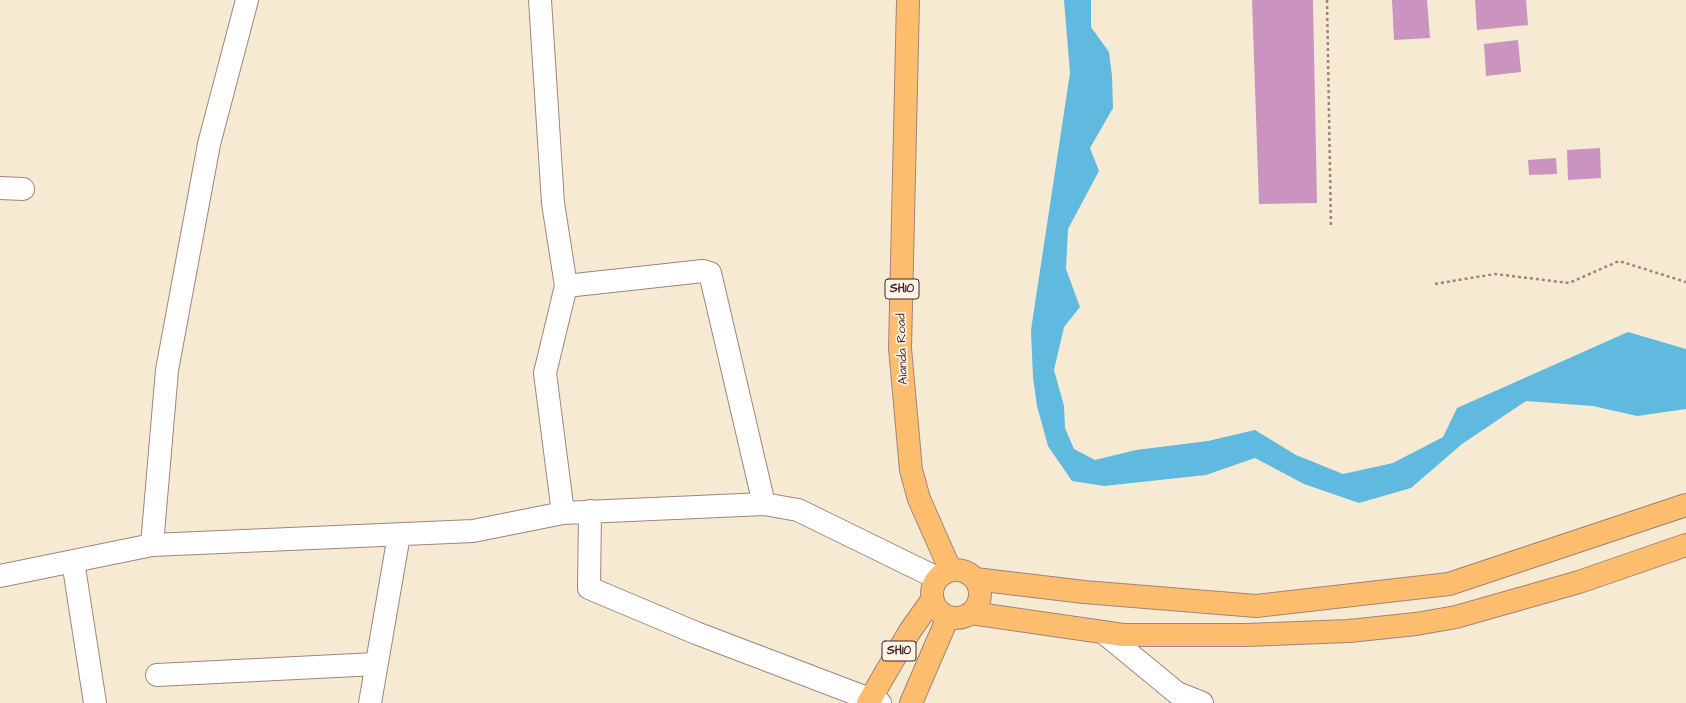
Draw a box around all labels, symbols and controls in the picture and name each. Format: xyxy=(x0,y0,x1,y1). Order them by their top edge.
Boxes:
road number: SH10 xyxy=(885,279,919,299)
street label: Alanda Road xyxy=(894,313,912,385)
road number: SH10 xyxy=(882,641,916,661)

